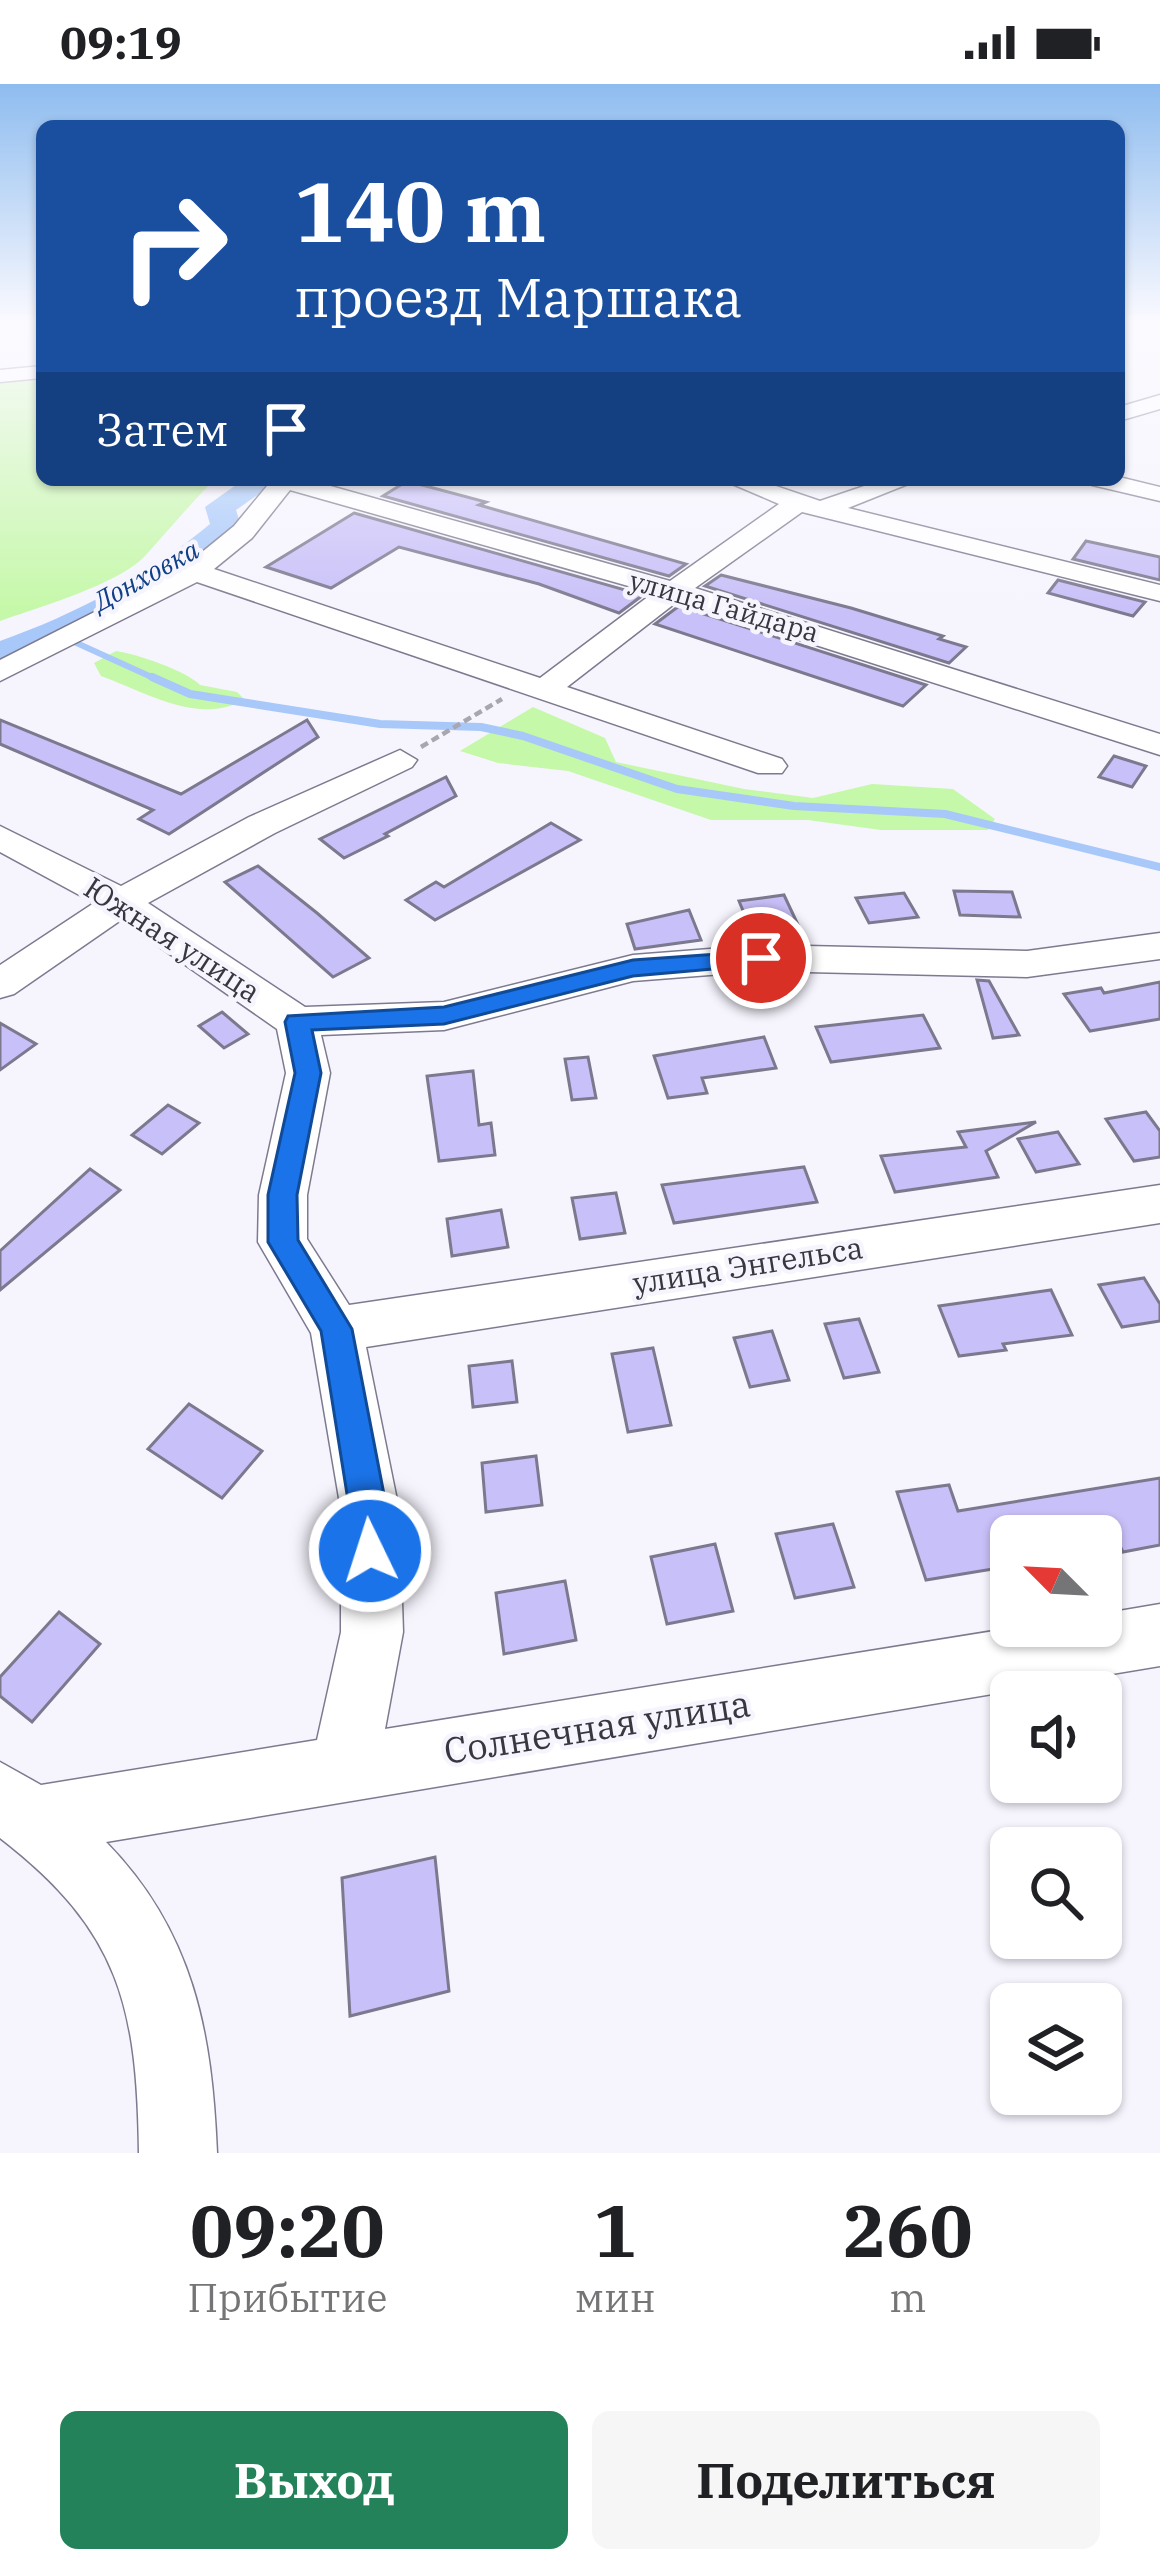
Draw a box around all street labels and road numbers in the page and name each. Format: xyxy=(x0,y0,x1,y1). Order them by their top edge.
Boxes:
street label: улица Гайдара xyxy=(626,562,823,649)
street label: Южная улица xyxy=(77,867,268,1010)
street label: улица Энгельса xyxy=(630,1227,866,1302)
street label: Солнечная улица xyxy=(440,1679,753,1774)

